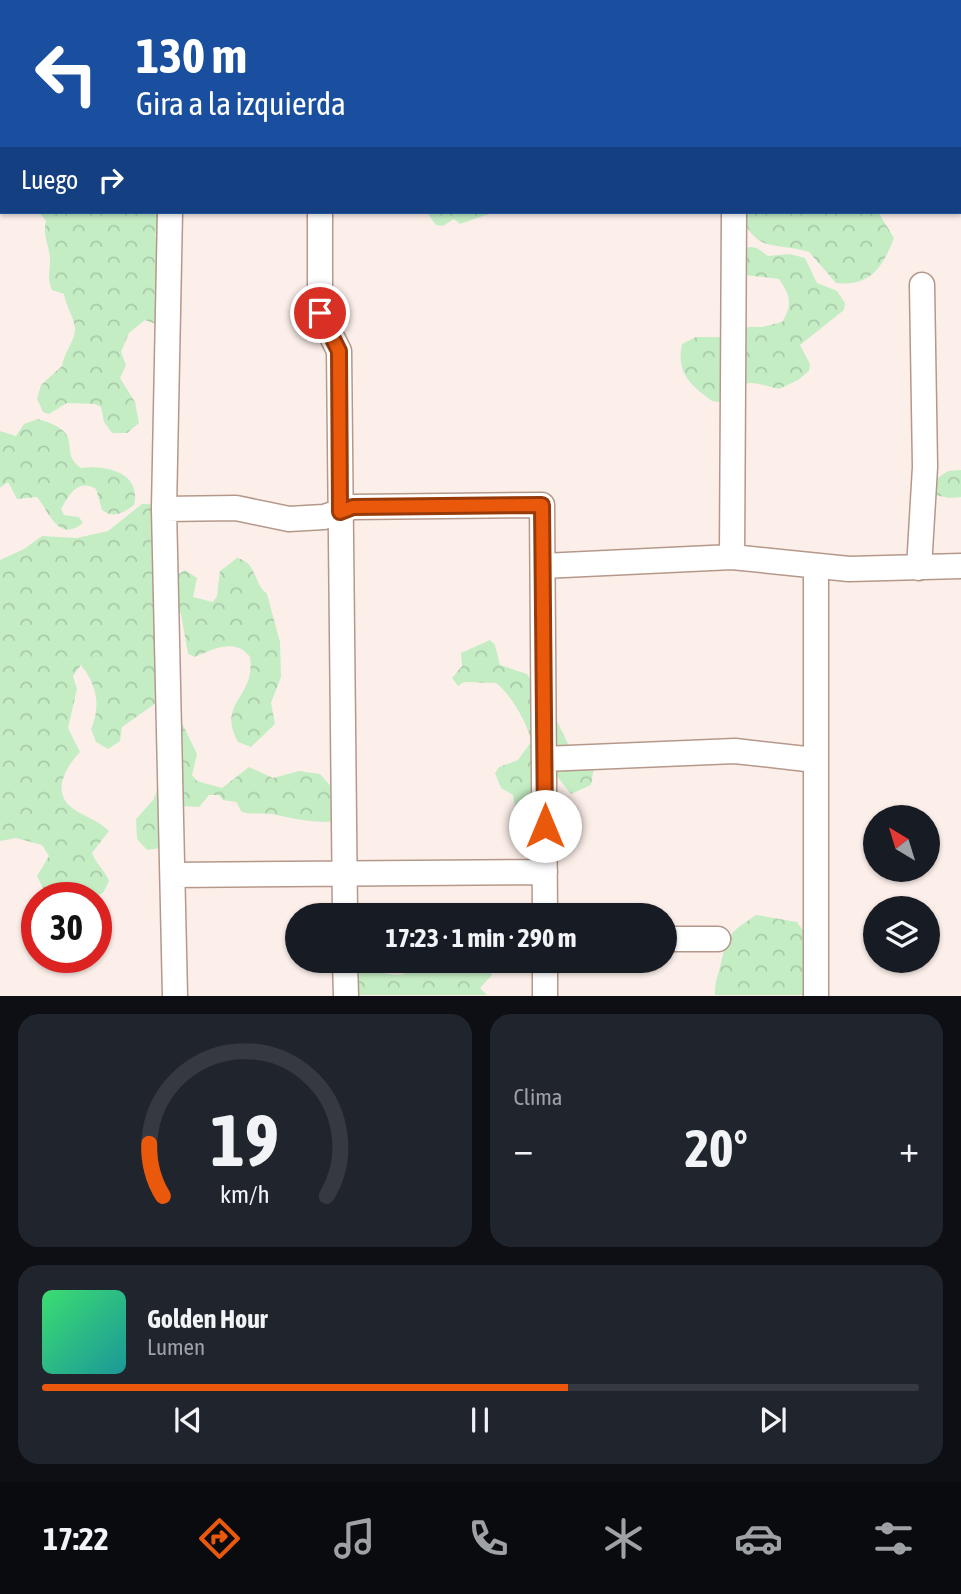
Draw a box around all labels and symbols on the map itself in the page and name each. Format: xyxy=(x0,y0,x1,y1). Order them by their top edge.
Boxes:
pin xyxy=(290,283,350,343)
position arrow xyxy=(508,789,582,863)
north arrow xyxy=(863,805,940,882)
speed limit sign: 30 xyxy=(21,882,112,973)

